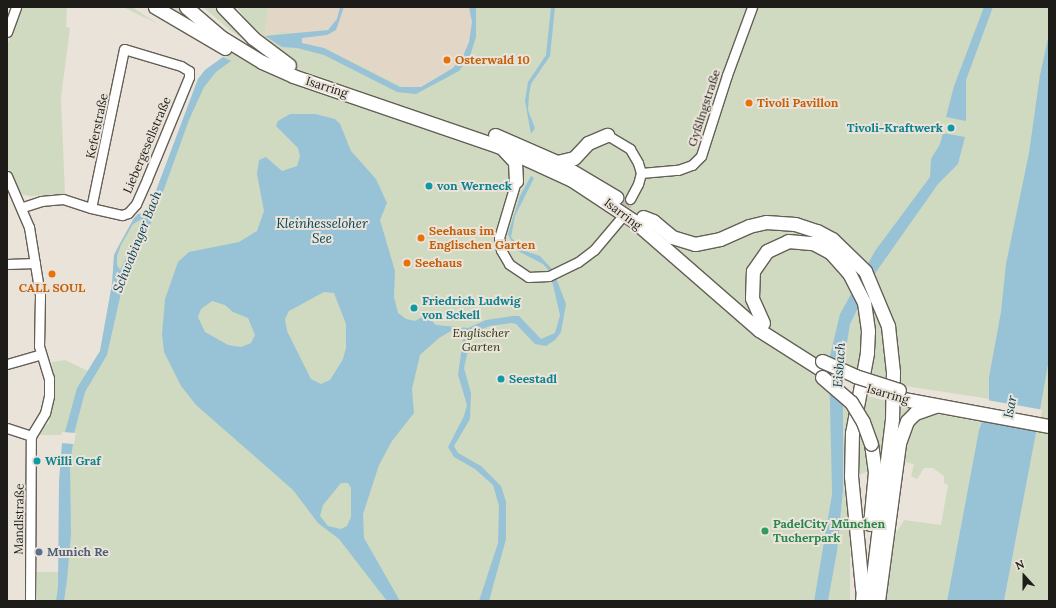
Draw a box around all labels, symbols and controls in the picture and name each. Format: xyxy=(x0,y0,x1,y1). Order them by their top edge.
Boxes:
place label: Osterwald 10 xyxy=(455,53,530,67)
marker: Osterwald 10 xyxy=(442,55,452,65)
street label: Gyßlingstraße xyxy=(685,68,723,148)
street label: Isarring xyxy=(304,73,350,101)
street label: Keferstraße xyxy=(83,92,111,160)
street label: Liebergesellstraße xyxy=(120,95,174,195)
place label: Tivoli Pavillon xyxy=(757,96,838,110)
marker: Tivoli Pavillon xyxy=(744,98,754,108)
place label: Tivoli-Kraftwerk xyxy=(847,121,943,135)
marker: Tivoli-Kraftwerk xyxy=(946,123,956,133)
place label: von Werneck xyxy=(437,179,512,193)
marker: von Werneck xyxy=(424,181,434,191)
water label: Schwabinger Bach xyxy=(110,189,166,295)
street label: Isarring xyxy=(601,195,645,233)
water label: Kleinhesseloher See xyxy=(276,217,368,248)
place label: Seehaus im Englischen Garten xyxy=(429,224,535,252)
marker: Seehaus im Englischen Garten xyxy=(416,233,426,243)
place label: Seehaus xyxy=(415,256,462,270)
marker: Seehaus xyxy=(402,258,412,268)
marker: CALL SOUL xyxy=(47,269,57,279)
place label: CALL SOUL xyxy=(19,281,85,295)
place label: Friedrich Ludwig von Sckell xyxy=(422,294,520,322)
marker: Friedrich Ludwig von Sckell xyxy=(409,303,419,313)
park label: Englischer Garten xyxy=(452,326,510,354)
water label: Eisbach xyxy=(831,342,849,388)
place label: Seestadl xyxy=(509,372,557,386)
marker: Seestadl xyxy=(496,374,506,384)
street label: Isarring xyxy=(865,381,911,407)
water label: Isar xyxy=(1001,394,1021,420)
place label: Willi Graf xyxy=(45,454,101,468)
marker: Willi Graf xyxy=(32,456,42,466)
street label: Mandlstraße xyxy=(11,483,27,555)
place label: PadelCity München Tucherpark xyxy=(773,517,885,545)
marker: PadelCity München Tucherpark xyxy=(760,526,770,536)
place label: Munich Re xyxy=(47,545,109,559)
marker: Munich Re xyxy=(34,547,44,557)
north arrow xyxy=(1004,556,1044,596)
text: N xyxy=(1013,557,1026,573)

